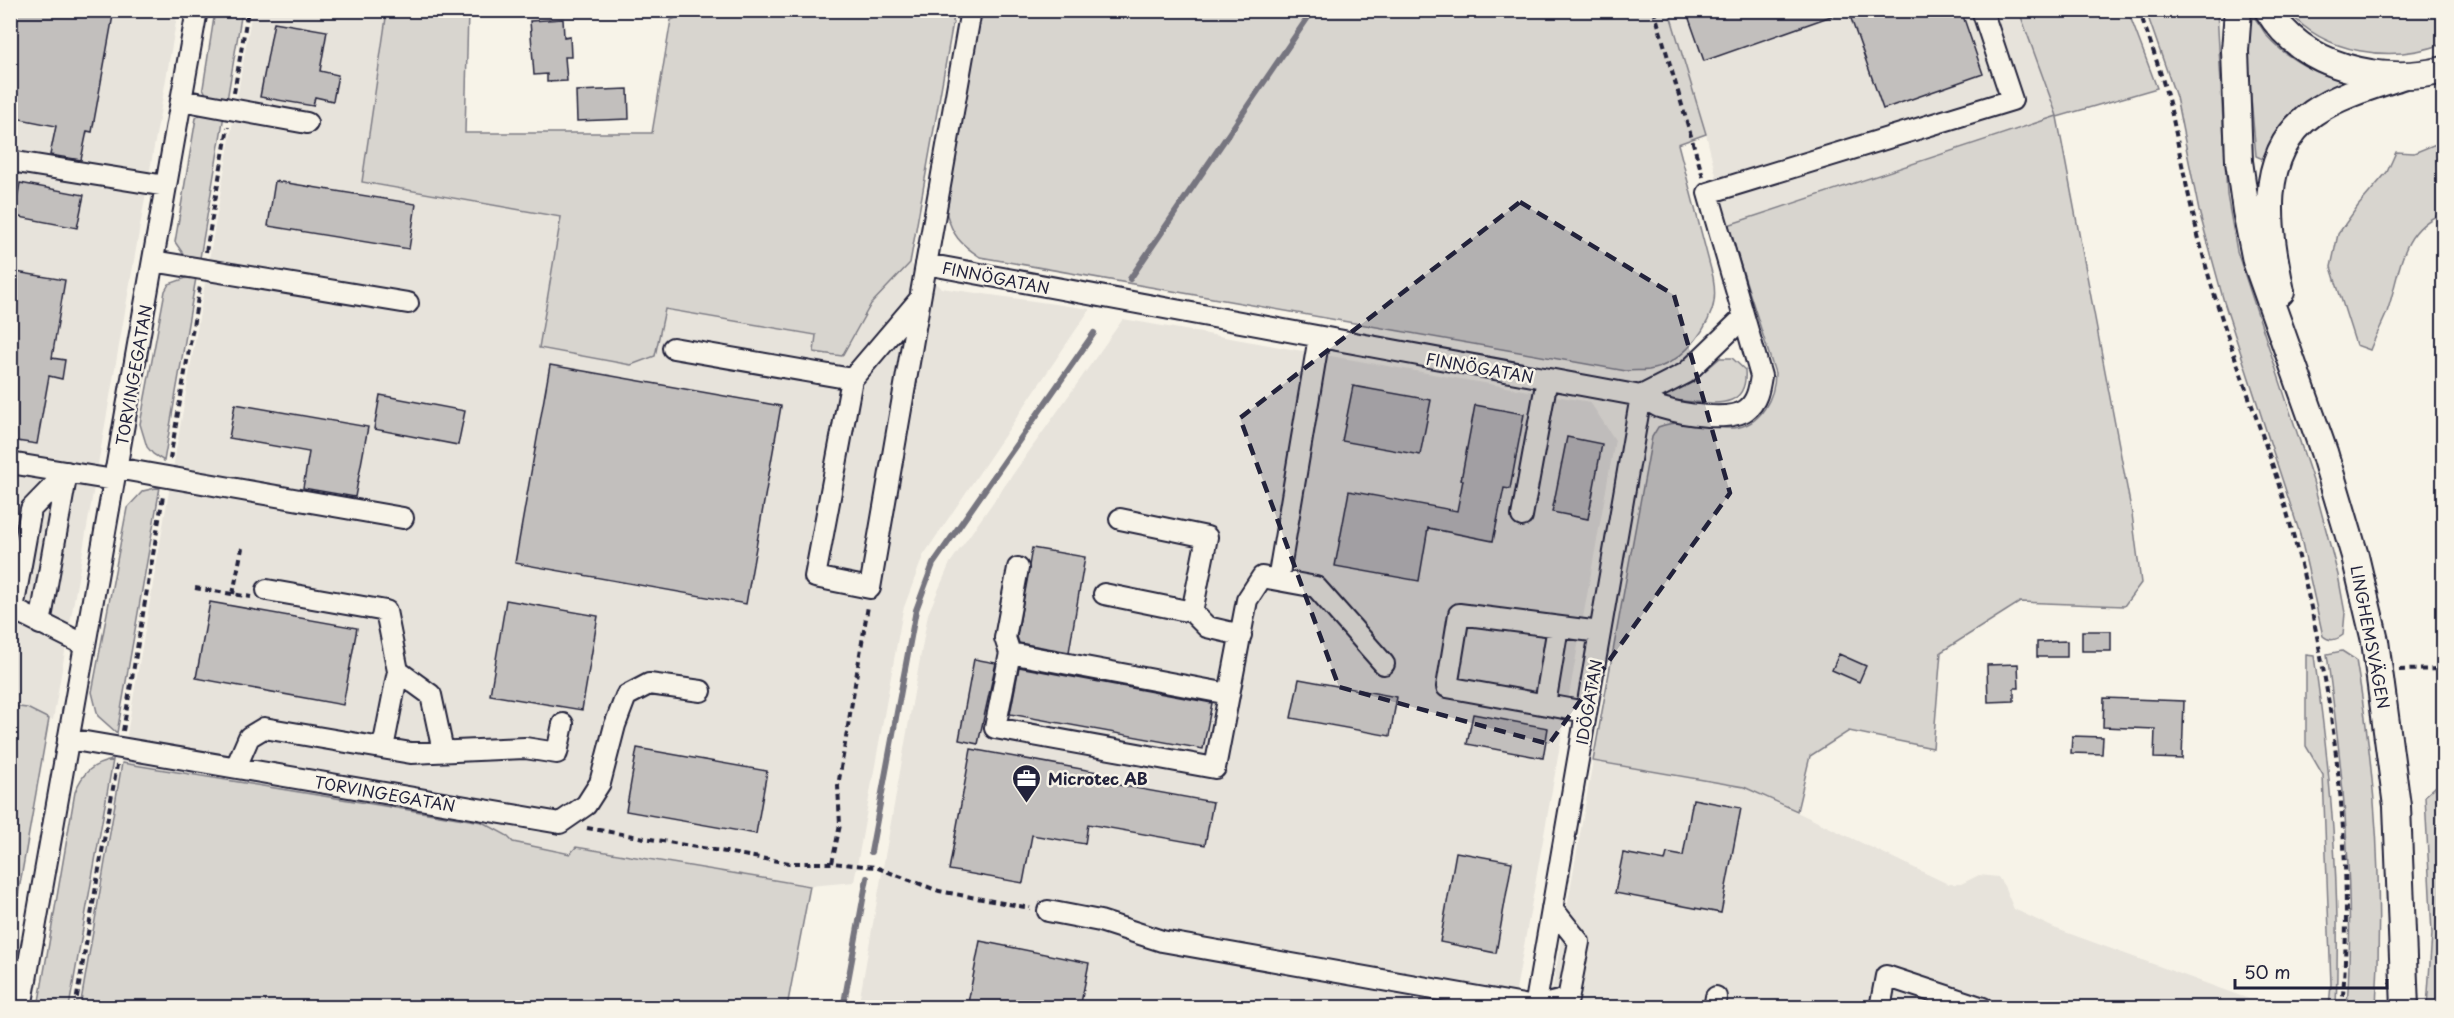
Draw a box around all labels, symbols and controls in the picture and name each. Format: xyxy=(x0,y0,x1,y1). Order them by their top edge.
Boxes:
street label: FINNÖGATAN xyxy=(940,255,1052,299)
street label: TORVINGEGATAN xyxy=(109,303,157,447)
street label: FINNÖGATAN xyxy=(1424,346,1536,388)
street label: LINGHEMSVÄGEN xyxy=(2345,563,2397,711)
street label: IDÖGATAN xyxy=(1569,657,1607,747)
office icon: Microtec AB xyxy=(1011,762,1043,804)
place label: Microtec AB xyxy=(1048,766,1148,790)
street label: TORVINGEGATAN xyxy=(313,769,457,817)
scale bar xyxy=(2235,952,2386,990)
text: 50 m xyxy=(2244,958,2291,985)

